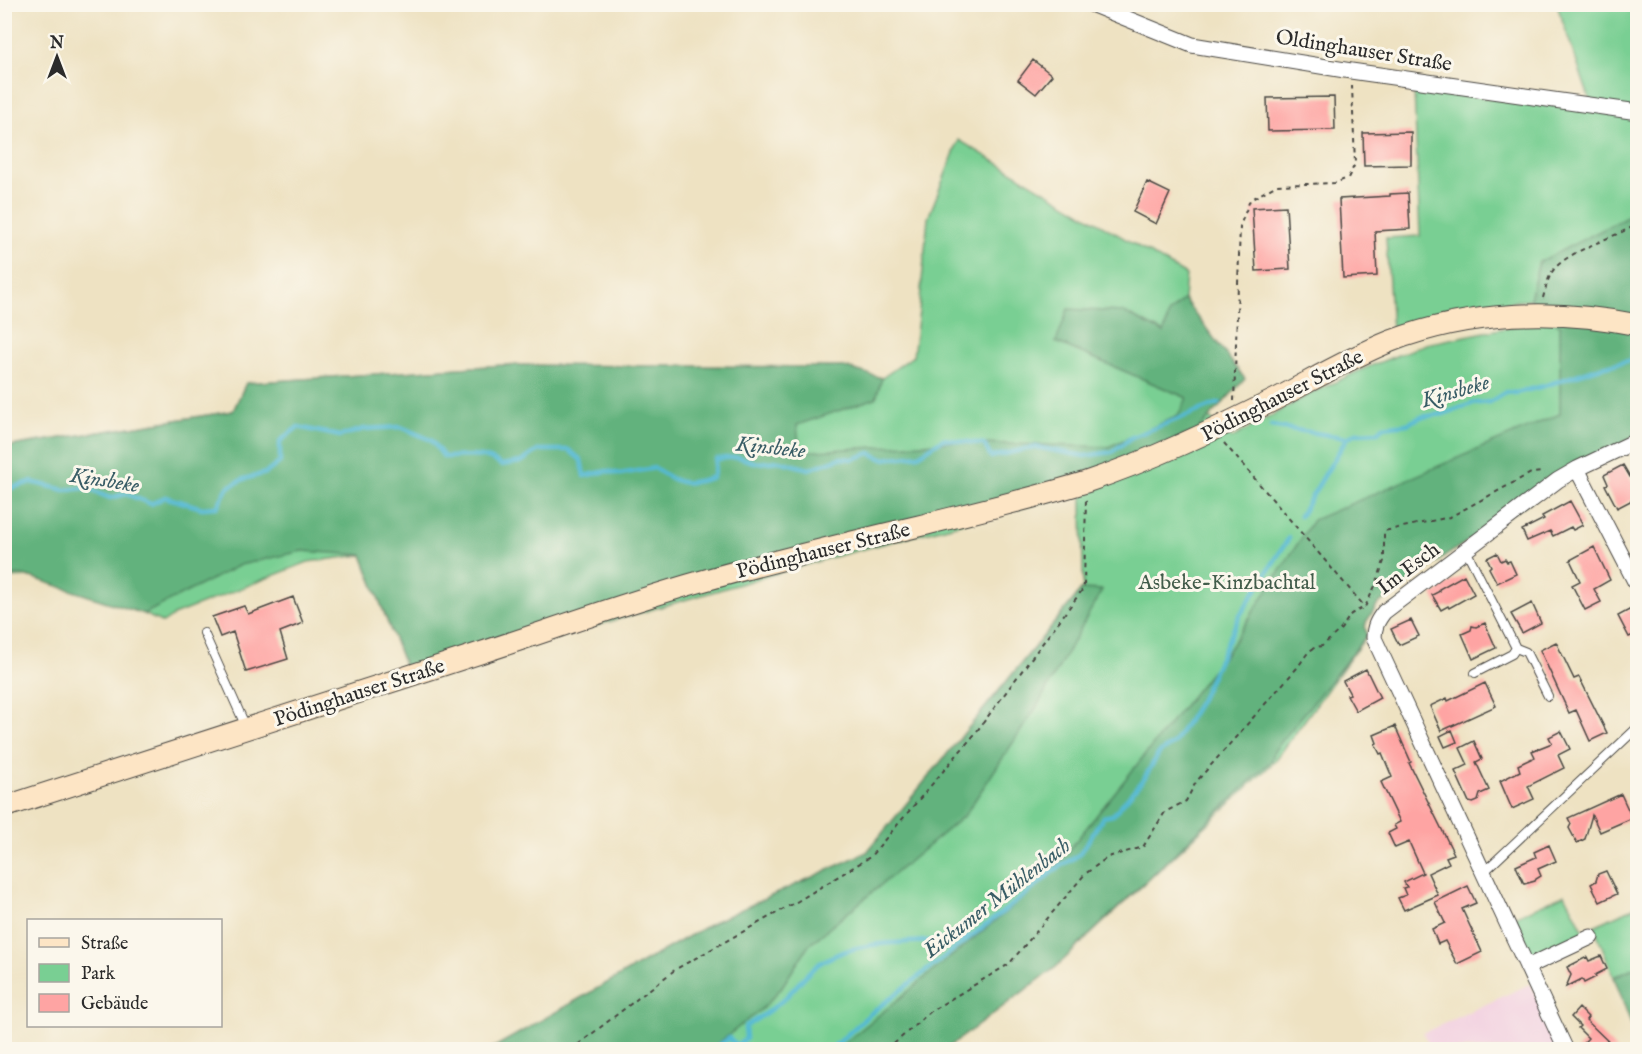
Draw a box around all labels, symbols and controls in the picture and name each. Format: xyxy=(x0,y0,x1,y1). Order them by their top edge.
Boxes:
street label: Oldinghauser Straße xyxy=(1274,24,1454,79)
north arrow xyxy=(27,27,87,87)
text: N xyxy=(49,34,64,54)
street label: Pödinghauser Straße xyxy=(1197,344,1368,449)
water label: Kinsbeke xyxy=(1417,369,1493,415)
water label: Kinsbeke xyxy=(734,430,808,466)
water label: Kinsbeke xyxy=(67,462,142,500)
street label: Pödinghauser Straße xyxy=(734,517,913,586)
street label: Im Esch xyxy=(1372,537,1446,602)
park label: Asbeke-Kinzbachtal xyxy=(1137,570,1316,597)
street label: Pödinghauser Straße xyxy=(271,653,449,734)
water label: Eickumer Mühlenbach xyxy=(917,832,1077,965)
legend xyxy=(27,919,222,1027)
text: Straße xyxy=(81,933,128,956)
text: Park xyxy=(81,963,116,986)
text: Gebäude xyxy=(81,993,148,1016)

